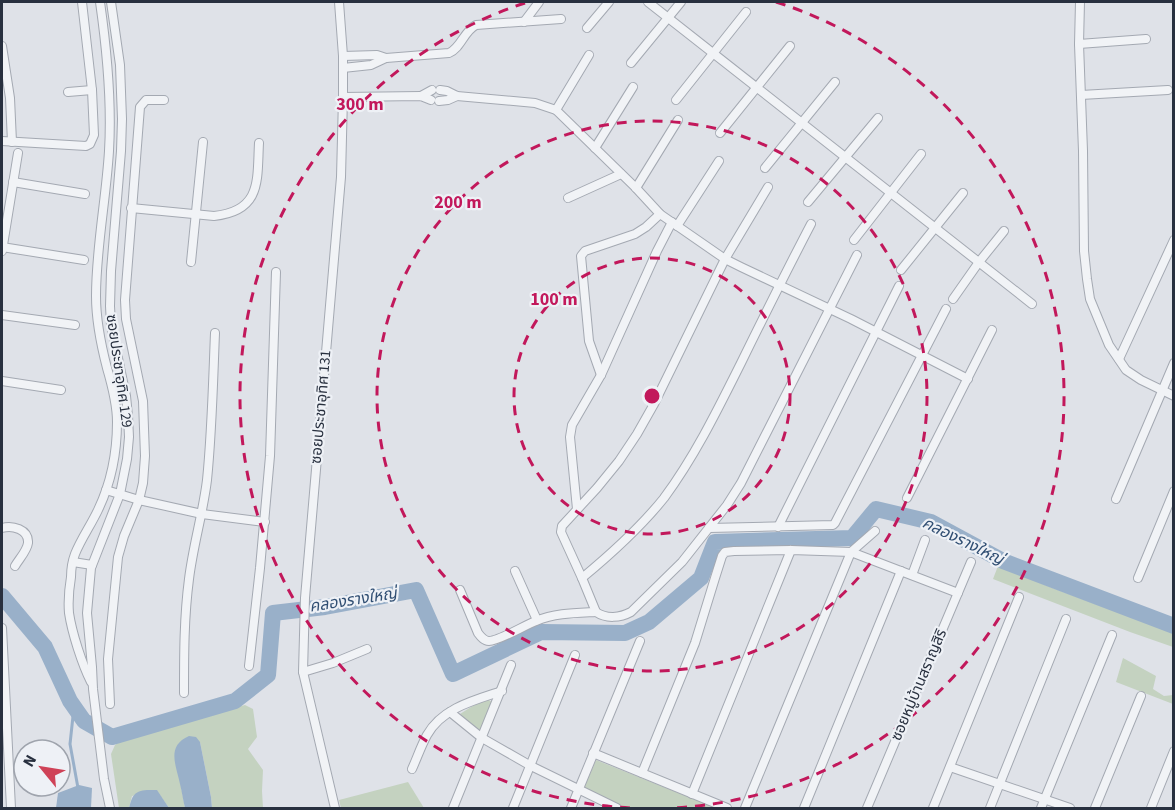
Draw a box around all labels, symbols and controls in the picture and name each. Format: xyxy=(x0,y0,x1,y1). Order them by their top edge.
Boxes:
text: 300 m xyxy=(336,92,384,117)
text: 200 m xyxy=(434,190,482,215)
text: 100 m xyxy=(530,287,578,312)
street label: ซอยประชาอุทิศ 129 xyxy=(101,313,137,429)
street label: ซอยประชาอุทิศ 131 xyxy=(306,349,336,465)
centre of rings xyxy=(642,386,662,406)
water label: คลองรางใหญ่ xyxy=(919,512,1009,571)
water label: คลองรางใหญ่ xyxy=(308,582,400,618)
street label: ซอยหมู่บ้านสราญสิริ xyxy=(886,626,952,744)
north arrow xyxy=(12,738,72,798)
text: N xyxy=(18,751,42,771)

